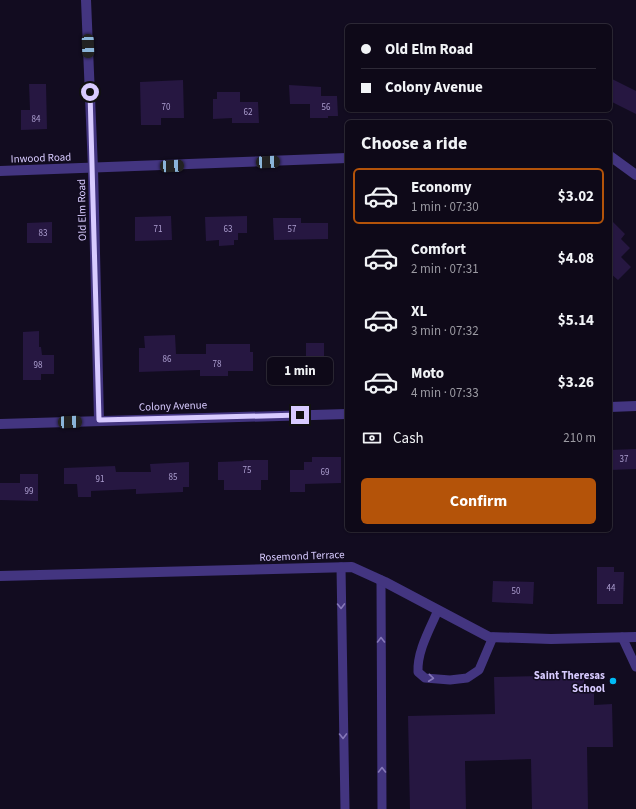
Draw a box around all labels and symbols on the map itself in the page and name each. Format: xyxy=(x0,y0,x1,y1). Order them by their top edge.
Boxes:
car xyxy=(82,34,94,58)
route start xyxy=(81,83,99,101)
house number: 70 xyxy=(162,101,171,114)
house number: 56 xyxy=(322,101,331,114)
house number: 62 xyxy=(244,106,253,119)
house number: 84 xyxy=(32,113,41,126)
street label: Inwood Road xyxy=(10,149,72,167)
car xyxy=(256,155,280,169)
car xyxy=(160,159,184,173)
street label: Old Elm Road xyxy=(74,179,90,241)
house number: 71 xyxy=(154,223,162,236)
house number: 63 xyxy=(224,223,233,236)
house number: 57 xyxy=(288,223,297,236)
house number: 83 xyxy=(39,227,48,240)
house number: 86 xyxy=(163,353,172,366)
callout: 1 min xyxy=(267,357,333,385)
house number: 78 xyxy=(213,358,222,371)
house number: 98 xyxy=(34,359,43,372)
street label: Colony Avenue xyxy=(139,397,208,415)
route end xyxy=(291,406,309,424)
car xyxy=(58,416,82,428)
house number: 37 xyxy=(620,453,629,466)
house number: 75 xyxy=(243,464,252,477)
house number: 69 xyxy=(321,466,330,479)
house number: 85 xyxy=(169,471,178,484)
house number: 91 xyxy=(96,473,104,486)
house number: 99 xyxy=(25,485,34,498)
street label: Rosemond Terrace xyxy=(259,547,345,565)
house number: 44 xyxy=(607,582,616,595)
house number: 50 xyxy=(512,585,521,598)
one-way arrow xyxy=(337,603,345,609)
one-way arrow xyxy=(377,637,385,643)
place label: Saint Theresas School xyxy=(534,668,606,696)
one-way arrow xyxy=(428,674,434,683)
marker: Saint Theresas School xyxy=(608,676,618,686)
one-way arrow xyxy=(339,733,348,739)
one-way arrow xyxy=(378,767,386,773)

